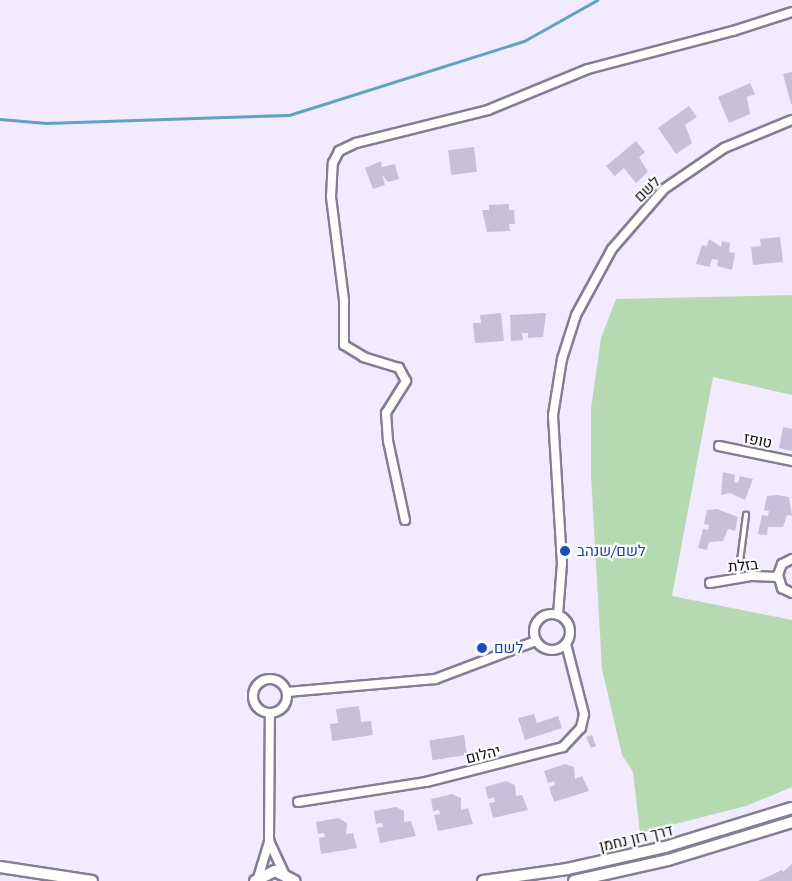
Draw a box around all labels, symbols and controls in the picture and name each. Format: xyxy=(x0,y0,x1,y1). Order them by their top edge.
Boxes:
street label: לשם xyxy=(630,172,664,206)
street label: טופז xyxy=(742,428,774,452)
place label: לשם/שנהב xyxy=(577,542,646,560)
marker: לשם/שנהב xyxy=(558,544,572,558)
street label: בזלת xyxy=(727,555,759,575)
place label: לשם xyxy=(494,639,523,657)
marker: לשם xyxy=(475,641,489,655)
street label: יהלום xyxy=(464,741,502,767)
street label: דרך רון נחמן xyxy=(597,821,675,855)

